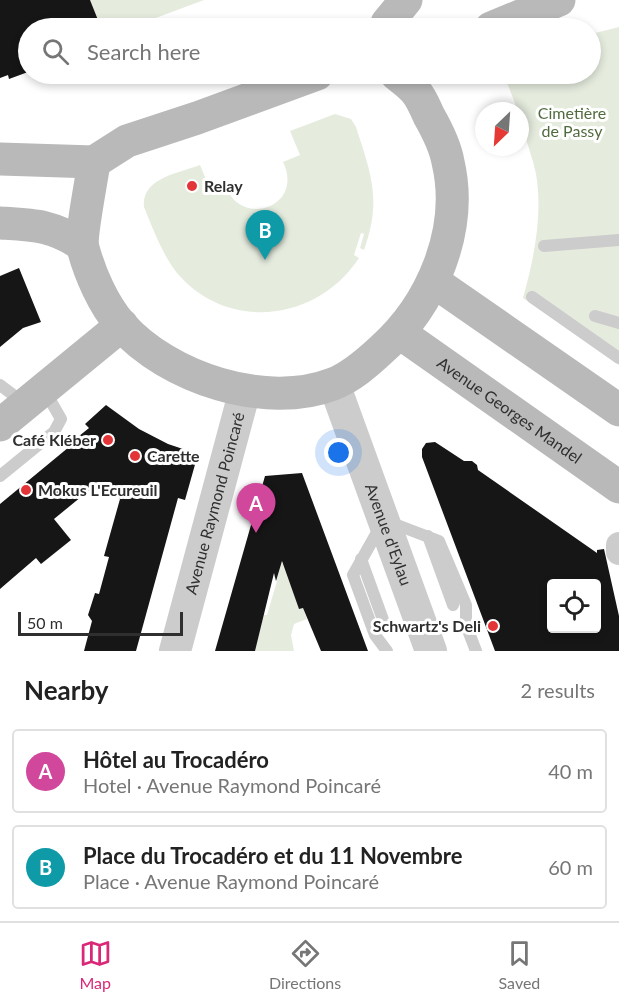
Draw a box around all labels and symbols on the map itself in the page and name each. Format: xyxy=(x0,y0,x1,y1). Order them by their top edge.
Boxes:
north arrow xyxy=(475,102,529,156)
park label: Cimetière de Passy xyxy=(538,103,606,140)
place label: Relay xyxy=(204,176,243,195)
marker: Relay xyxy=(185,179,199,193)
pin: B xyxy=(246,210,284,260)
street label: Avenue Georges Mandel xyxy=(434,352,586,467)
street label: Avenue Raymond Poincaré xyxy=(181,410,248,596)
place label: Café Kléber xyxy=(12,430,96,449)
marker: Café Kléber xyxy=(101,433,115,447)
your location xyxy=(324,438,353,467)
place label: Carette xyxy=(147,446,200,465)
marker: Carette xyxy=(128,449,142,463)
place label: Mokus L'Ecureuil xyxy=(38,480,158,499)
street label: Avenue d'Eylau xyxy=(362,481,416,588)
marker: Mokus L'Ecureuil xyxy=(19,483,33,497)
pin: A xyxy=(236,484,276,533)
scale bar xyxy=(18,609,183,636)
place label: Schwartz's Deli xyxy=(373,616,481,635)
marker: Schwartz's Deli xyxy=(486,619,500,633)

